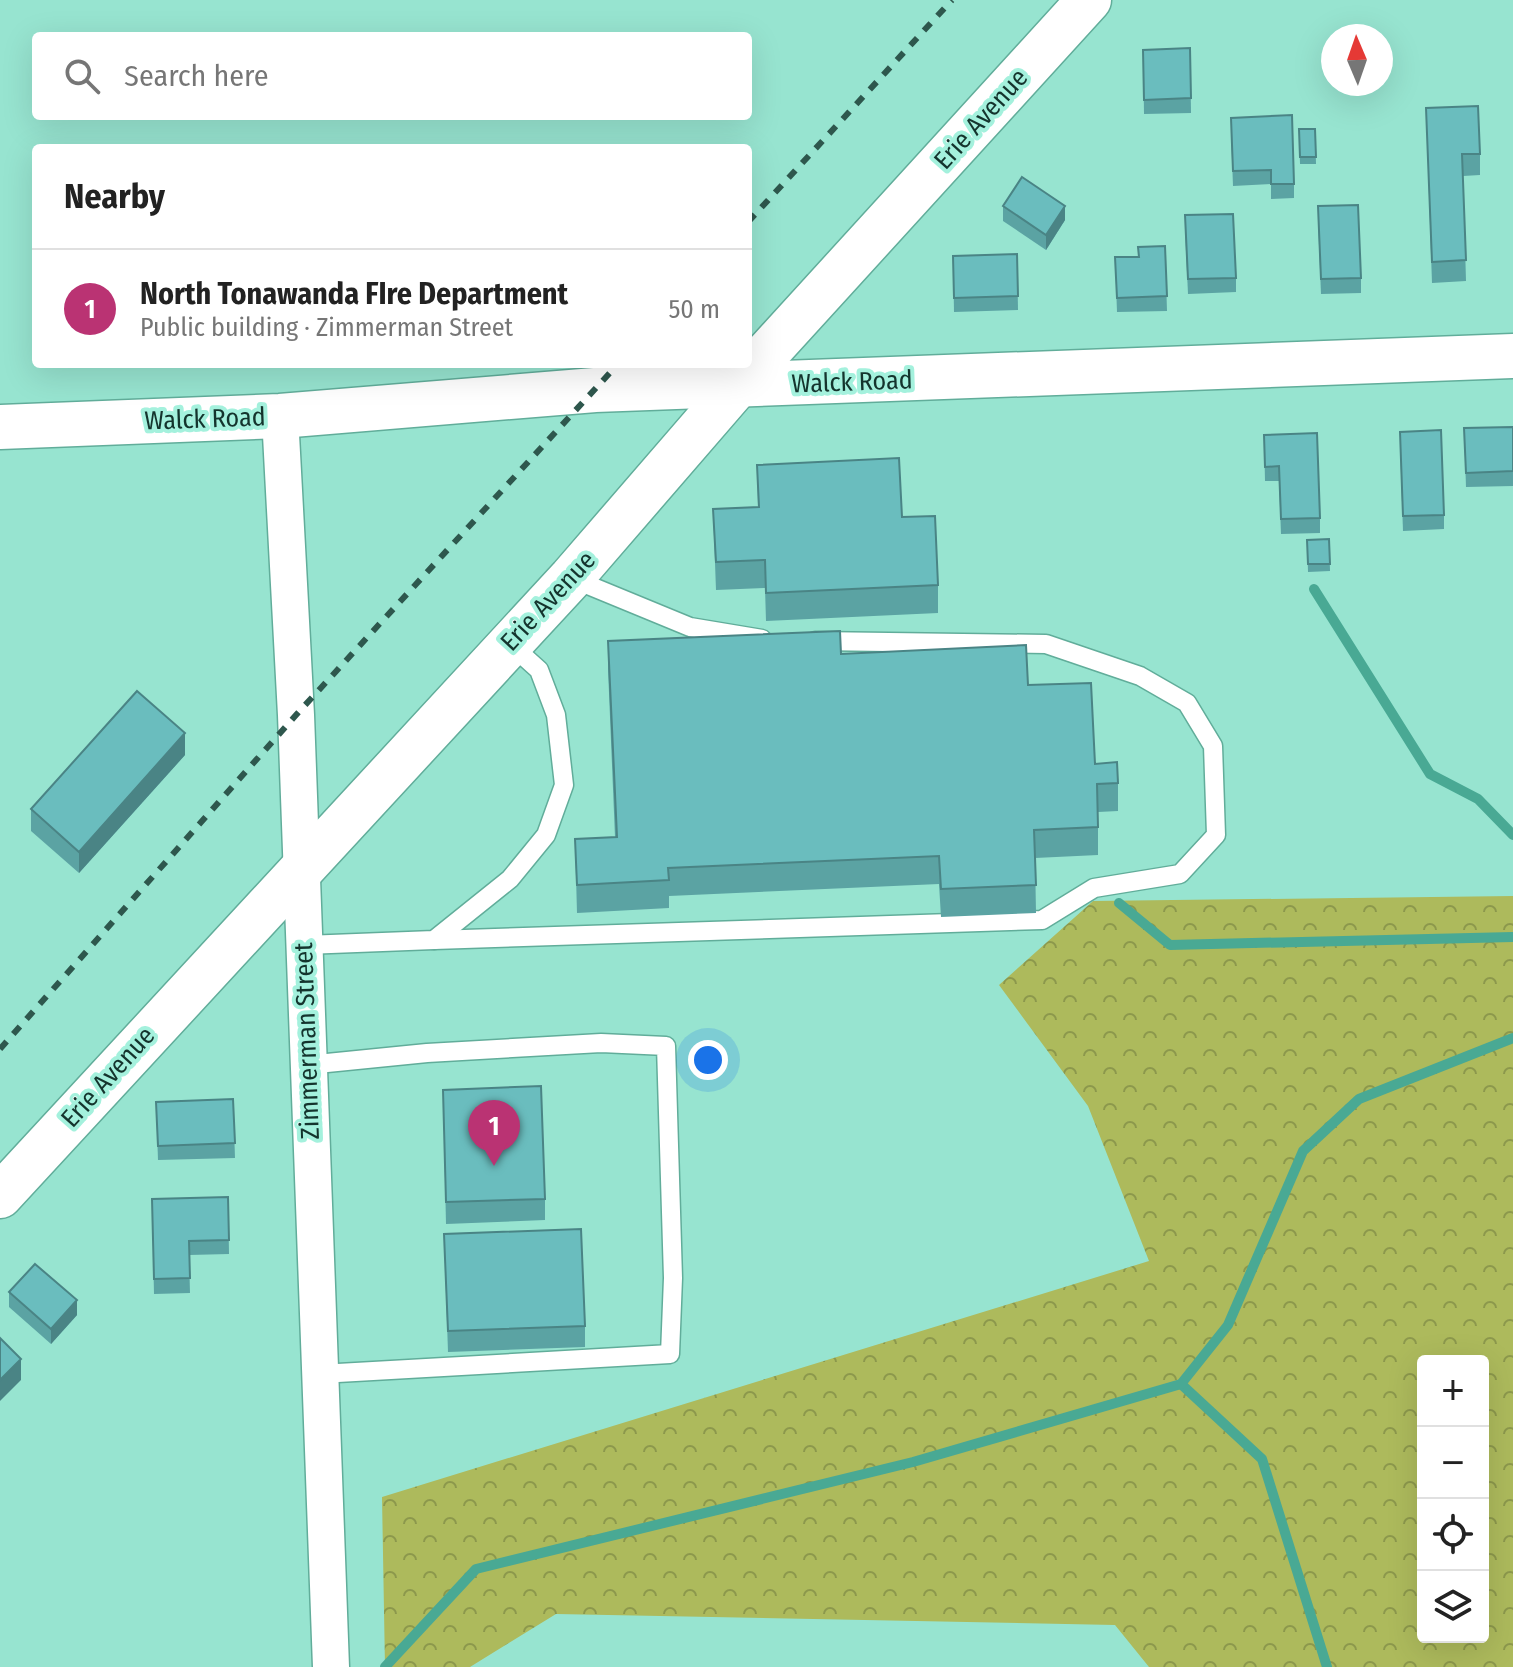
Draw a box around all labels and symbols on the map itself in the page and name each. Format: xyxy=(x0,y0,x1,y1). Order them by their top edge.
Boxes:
north arrow xyxy=(1321,24,1393,96)
street label: Erie Avenue xyxy=(928,62,1034,176)
street label: Walck Road xyxy=(791,364,913,400)
street label: Walck Road xyxy=(144,401,266,437)
street label: Erie Avenue xyxy=(494,545,602,657)
street label: Zimmerman Street xyxy=(288,941,326,1140)
street label: Erie Avenue xyxy=(55,1020,161,1134)
your location xyxy=(688,1040,728,1080)
pin: 1 xyxy=(468,1100,520,1166)

